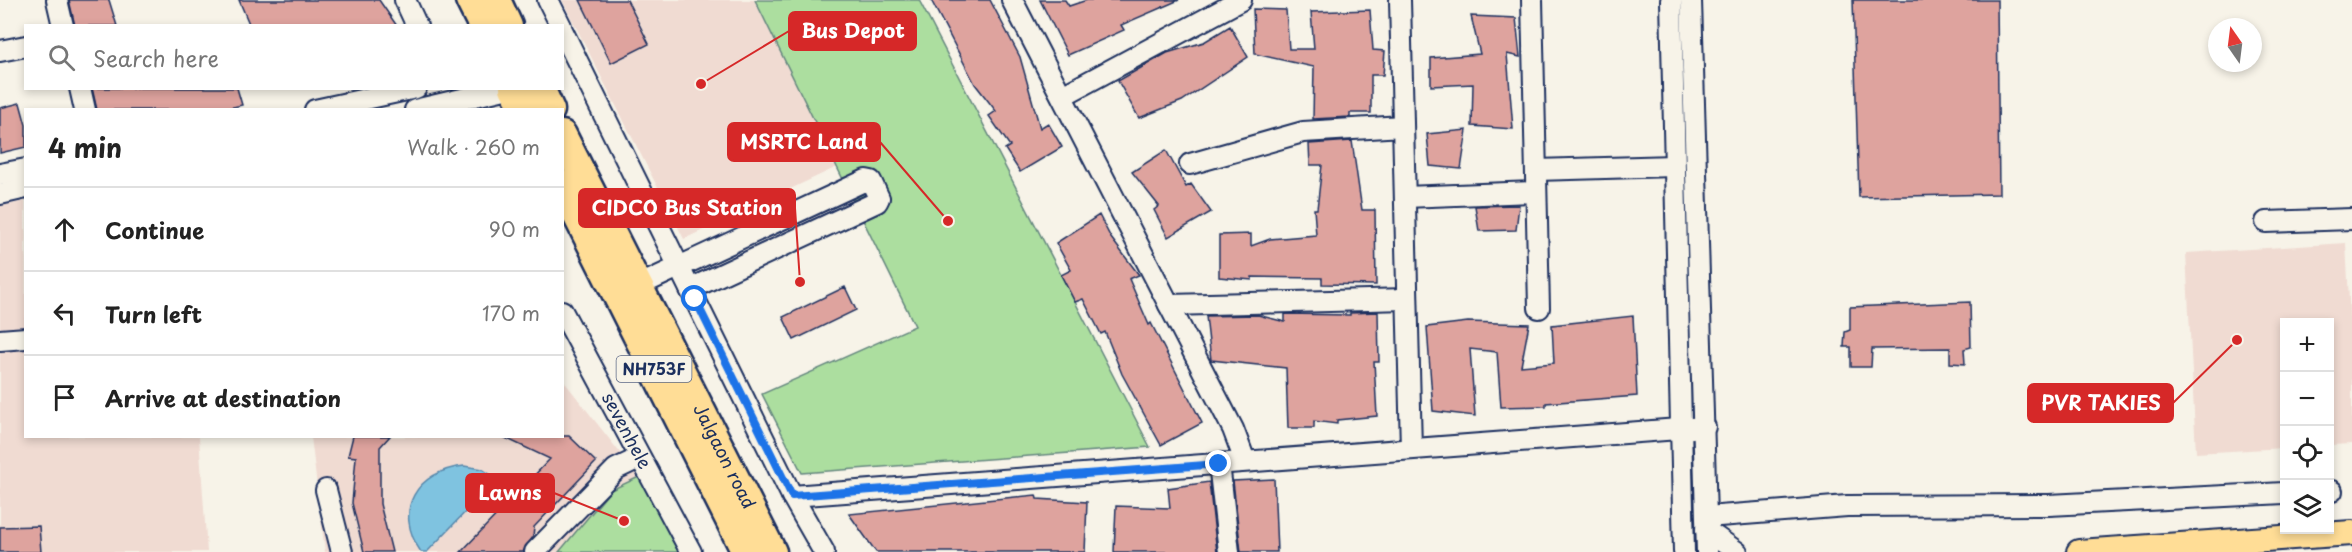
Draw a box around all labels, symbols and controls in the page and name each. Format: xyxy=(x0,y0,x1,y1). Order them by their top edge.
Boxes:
callout: Bus Depot xyxy=(789,12,916,50)
text: Bus Depot xyxy=(801,15,905,45)
north arrow xyxy=(2208,18,2262,72)
search box xyxy=(24,24,564,90)
icon: search xyxy=(45,41,78,74)
text: Search here xyxy=(93,41,219,74)
callout: MSRTC Land xyxy=(728,123,880,161)
text: MSRTC Land xyxy=(740,126,868,156)
text: 4 min xyxy=(48,128,122,167)
text: Walk · 260 m xyxy=(407,132,540,162)
callout: CIDCO Bus Station xyxy=(579,189,795,227)
text: CIDCO Bus Station xyxy=(591,192,783,222)
icon: ahead xyxy=(48,213,81,246)
text: Continue xyxy=(105,213,204,246)
text: 90 m xyxy=(489,214,540,244)
route start xyxy=(681,285,707,311)
icon: left xyxy=(48,297,81,330)
text: Turn left xyxy=(105,297,202,330)
text: 170 m xyxy=(482,298,540,328)
map controls xyxy=(2280,318,2334,534)
button: + xyxy=(2280,318,2334,372)
road number: NH753F xyxy=(616,356,692,382)
button: − xyxy=(2280,372,2334,426)
icon: arrive xyxy=(48,381,81,414)
text: Arrive at destination xyxy=(105,381,341,414)
callout: PVR TAKIES xyxy=(2028,384,2173,422)
street label: sevenhele xyxy=(596,387,659,473)
text: PVR TAKIES xyxy=(2041,387,2161,417)
street label: Jalgaon road xyxy=(687,399,763,513)
button: locate xyxy=(2280,426,2334,480)
route end xyxy=(1205,450,1231,476)
callout: Lawns xyxy=(466,474,554,512)
text: Lawns xyxy=(478,477,542,507)
button: layers xyxy=(2280,480,2334,534)

